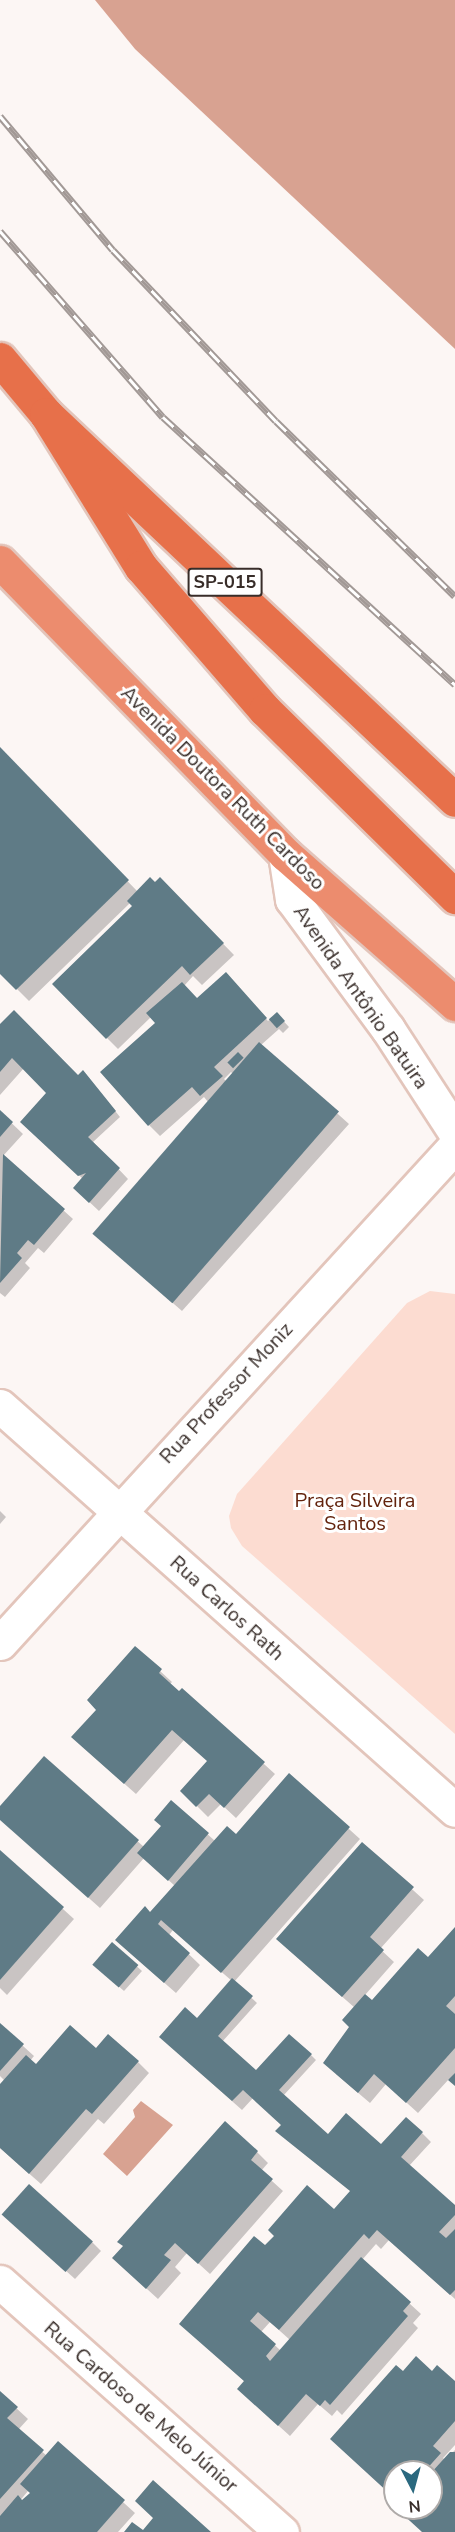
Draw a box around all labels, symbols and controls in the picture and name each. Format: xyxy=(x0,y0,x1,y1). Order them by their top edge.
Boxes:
road number: SP-015 xyxy=(188,567,262,597)
street label: Avenida Doutora Ruth Cardoso xyxy=(116,681,330,895)
street label: Avenida Antônio Batuira xyxy=(288,900,434,1094)
street label: Rua Professor Moniz xyxy=(154,1318,298,1468)
park label: Praça Silveira Santos xyxy=(295,1488,415,1535)
street label: Rua Carlos Rath xyxy=(165,1550,289,1666)
street label: Rua Cardoso de Melo Júnior xyxy=(39,2316,243,2498)
north arrow xyxy=(383,2460,443,2520)
text: N xyxy=(408,2494,422,2517)

